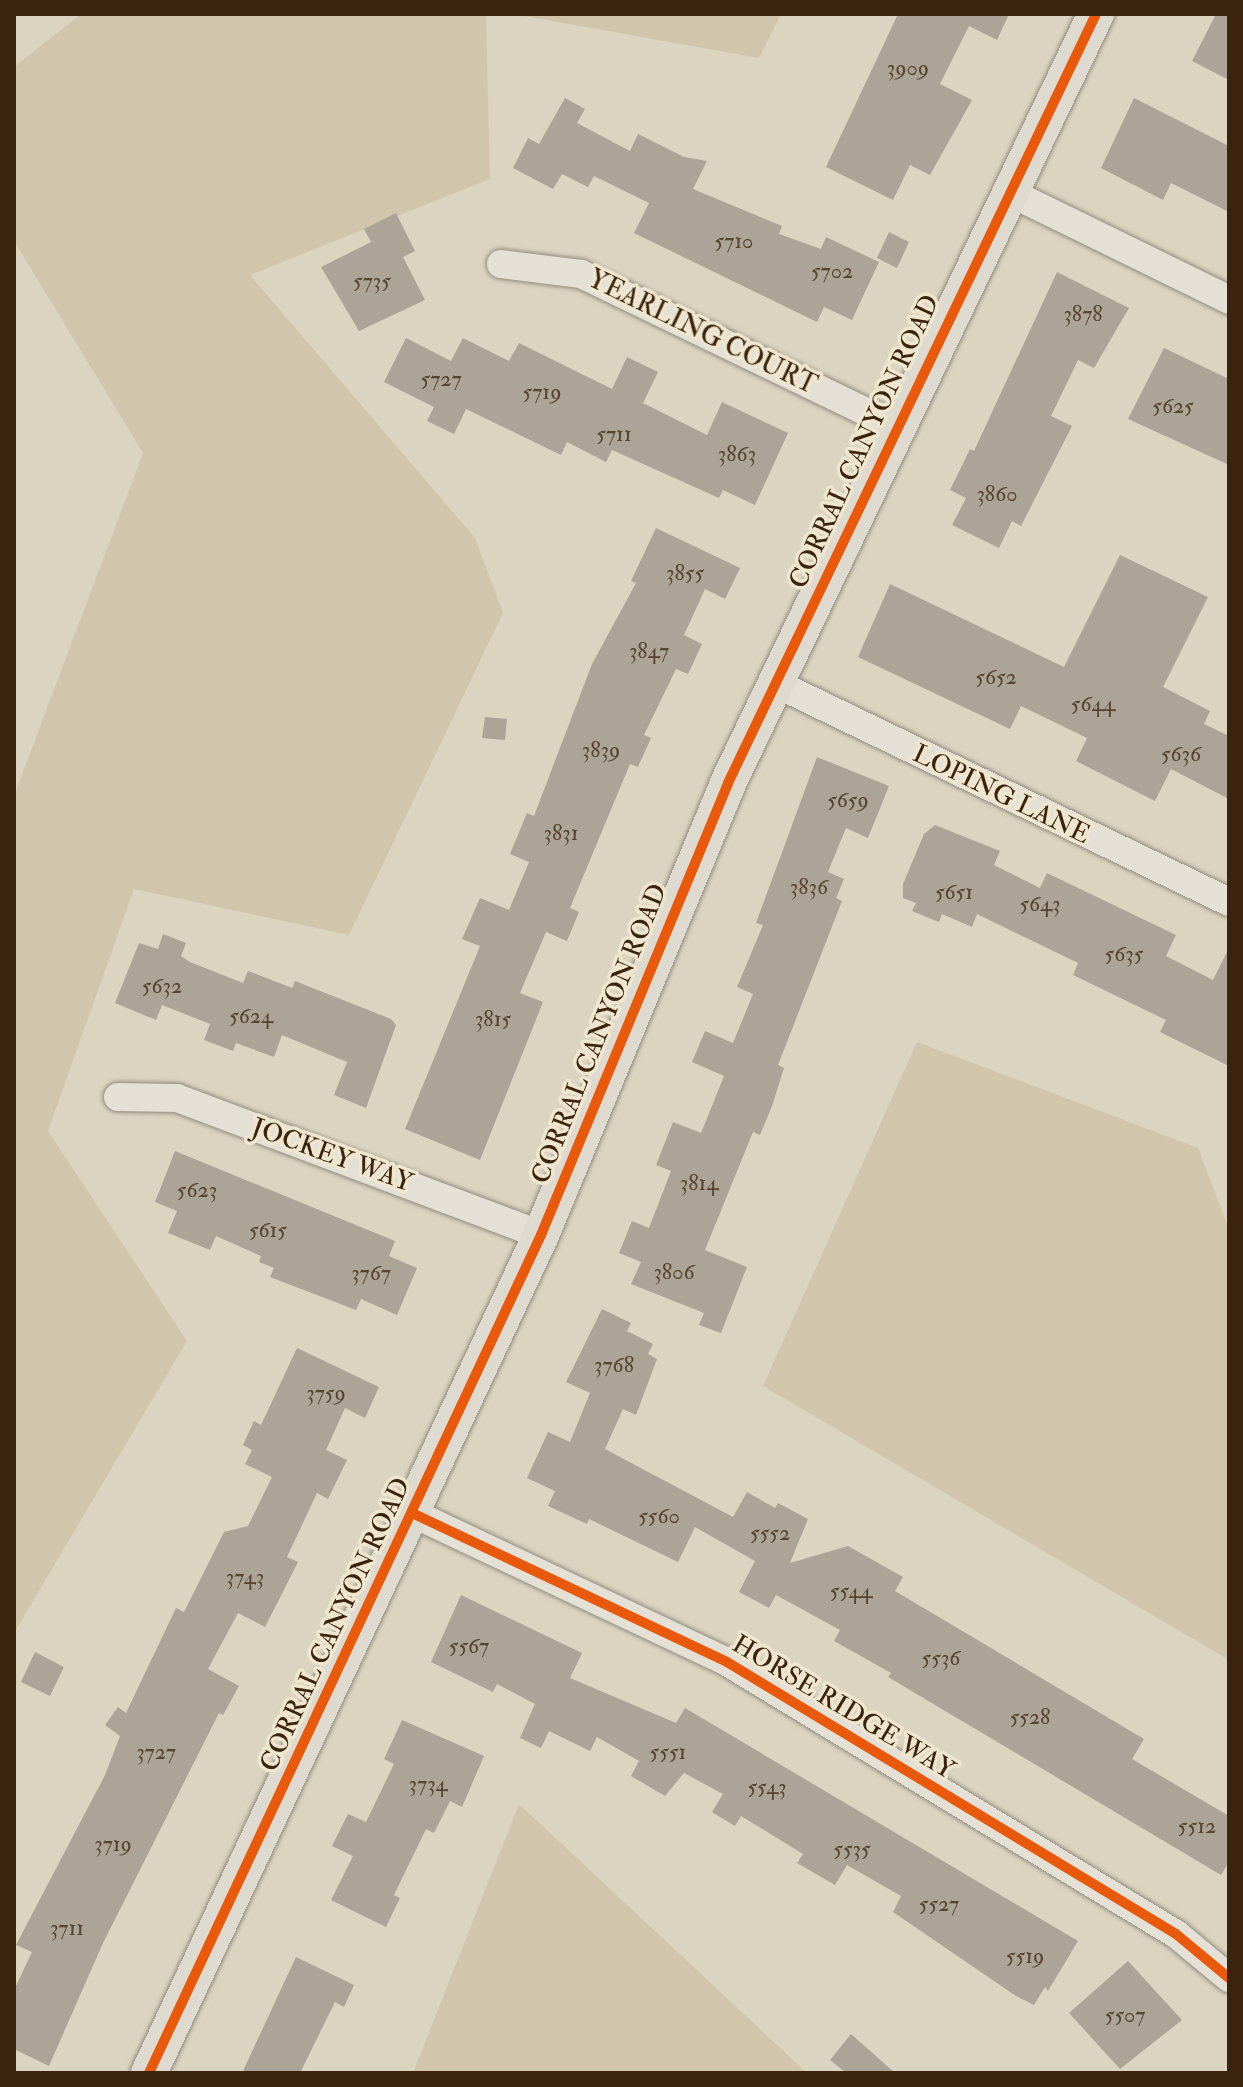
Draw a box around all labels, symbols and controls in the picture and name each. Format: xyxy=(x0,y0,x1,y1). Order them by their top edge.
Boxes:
house number: 3909 xyxy=(887,56,929,82)
house number: 5710 xyxy=(715,229,753,255)
house number: 5702 xyxy=(811,259,853,285)
street label: YEARLING COURT xyxy=(582,264,822,402)
house number: 5735 xyxy=(353,269,391,295)
street label: CORRAL CANYON ROAD xyxy=(783,290,947,594)
house number: 3878 xyxy=(1063,302,1103,328)
house number: 5727 xyxy=(421,367,461,393)
house number: 5719 xyxy=(523,380,561,406)
house number: 5625 xyxy=(1152,394,1194,420)
house number: 5711 xyxy=(596,422,632,448)
house number: 3863 xyxy=(718,442,756,468)
house number: 3860 xyxy=(976,482,1018,508)
house number: 3855 xyxy=(666,561,704,587)
house number: 3847 xyxy=(629,639,669,665)
house number: 5652 xyxy=(975,665,1017,691)
house number: 5644 xyxy=(1071,692,1115,718)
house number: 3839 xyxy=(582,738,620,764)
street label: LOPING LANE xyxy=(907,739,1095,851)
house number: 5636 xyxy=(1161,742,1201,768)
house number: 5659 xyxy=(827,788,869,814)
house number: 3831 xyxy=(543,821,579,847)
house number: 3836 xyxy=(790,875,828,901)
street label: CORRAL CANYON ROAD xyxy=(526,880,674,1188)
house number: 5651 xyxy=(935,880,973,906)
house number: 5643 xyxy=(1020,892,1060,918)
house number: 5635 xyxy=(1105,942,1143,968)
house number: 5632 xyxy=(142,974,182,1000)
house number: 5624 xyxy=(229,1004,273,1030)
house number: 3815 xyxy=(475,1007,511,1033)
street label: JOCKEY WAY xyxy=(247,1112,417,1200)
house number: 3814 xyxy=(680,1171,718,1197)
house number: 5623 xyxy=(177,1178,217,1204)
house number: 5615 xyxy=(249,1218,287,1244)
house number: 3806 xyxy=(653,1260,695,1286)
house number: 3767 xyxy=(351,1261,391,1287)
house number: 3768 xyxy=(594,1353,634,1379)
house number: 3759 xyxy=(306,1381,346,1407)
street label: CORRAL CANYON ROAD xyxy=(254,1473,418,1777)
house number: 5560 xyxy=(638,1504,680,1530)
house number: 5552 xyxy=(750,1521,790,1547)
house number: 3743 xyxy=(226,1565,264,1591)
house number: 5544 xyxy=(830,1579,872,1605)
street label: HORSE RIDGE WAY xyxy=(726,1629,960,1787)
house number: 5567 xyxy=(449,1634,489,1660)
house number: 5536 xyxy=(922,1646,960,1672)
house number: 5528 xyxy=(1010,1705,1050,1731)
house number: 3727 xyxy=(136,1740,176,1766)
house number: 5551 xyxy=(650,1740,686,1766)
house number: 3734 xyxy=(409,1772,447,1798)
house number: 5543 xyxy=(747,1775,787,1801)
house number: 5512 xyxy=(1178,1814,1216,1840)
house number: 3719 xyxy=(94,1832,132,1858)
house number: 5535 xyxy=(833,1837,871,1863)
house number: 5527 xyxy=(919,1892,959,1918)
house number: 3711 xyxy=(50,1916,84,1942)
house number: 5519 xyxy=(1006,1944,1044,1970)
house number: 5507 xyxy=(1105,2003,1145,2029)

